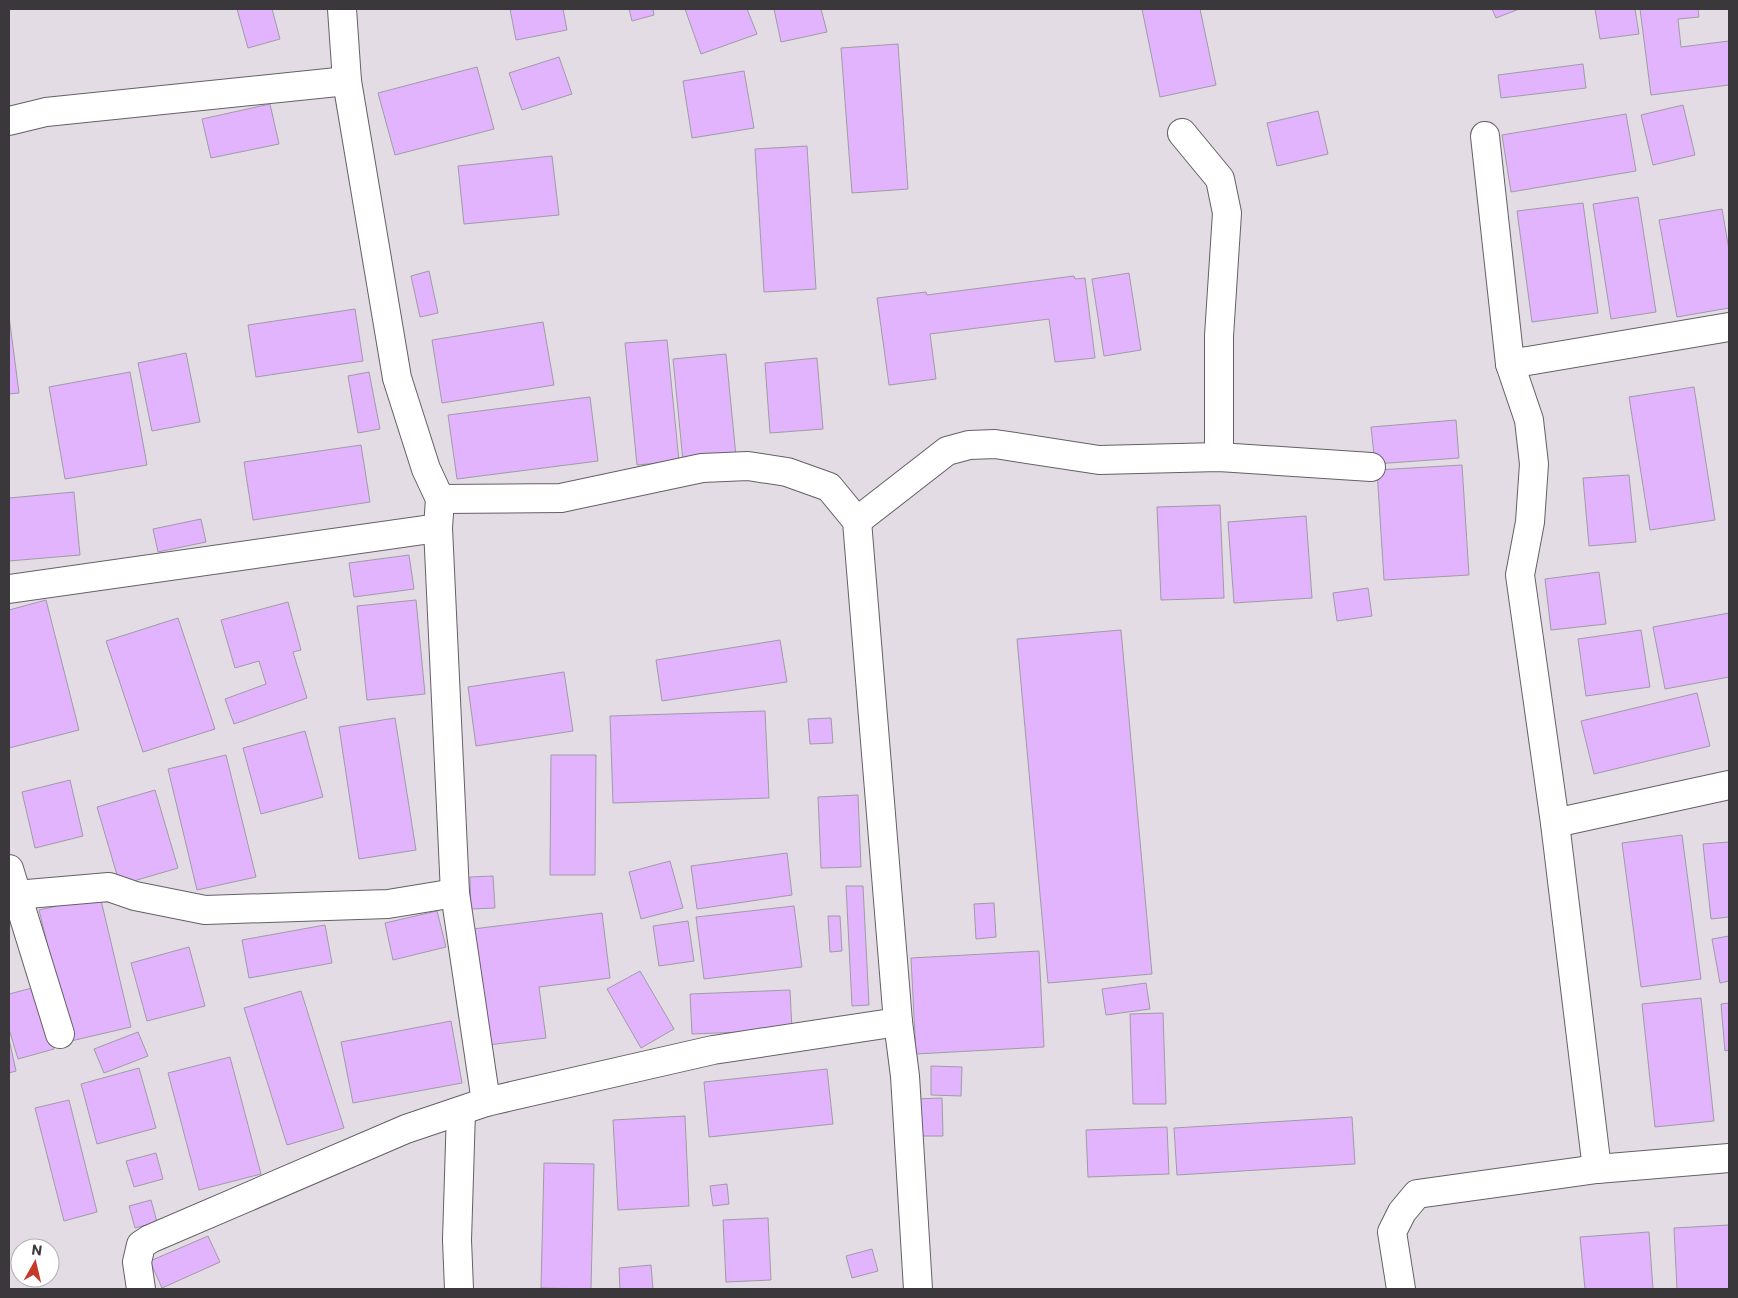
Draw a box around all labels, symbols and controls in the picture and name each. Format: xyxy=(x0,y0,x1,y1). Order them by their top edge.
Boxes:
north arrow xyxy=(10,1238,60,1288)
text: N xyxy=(30,1240,43,1259)

